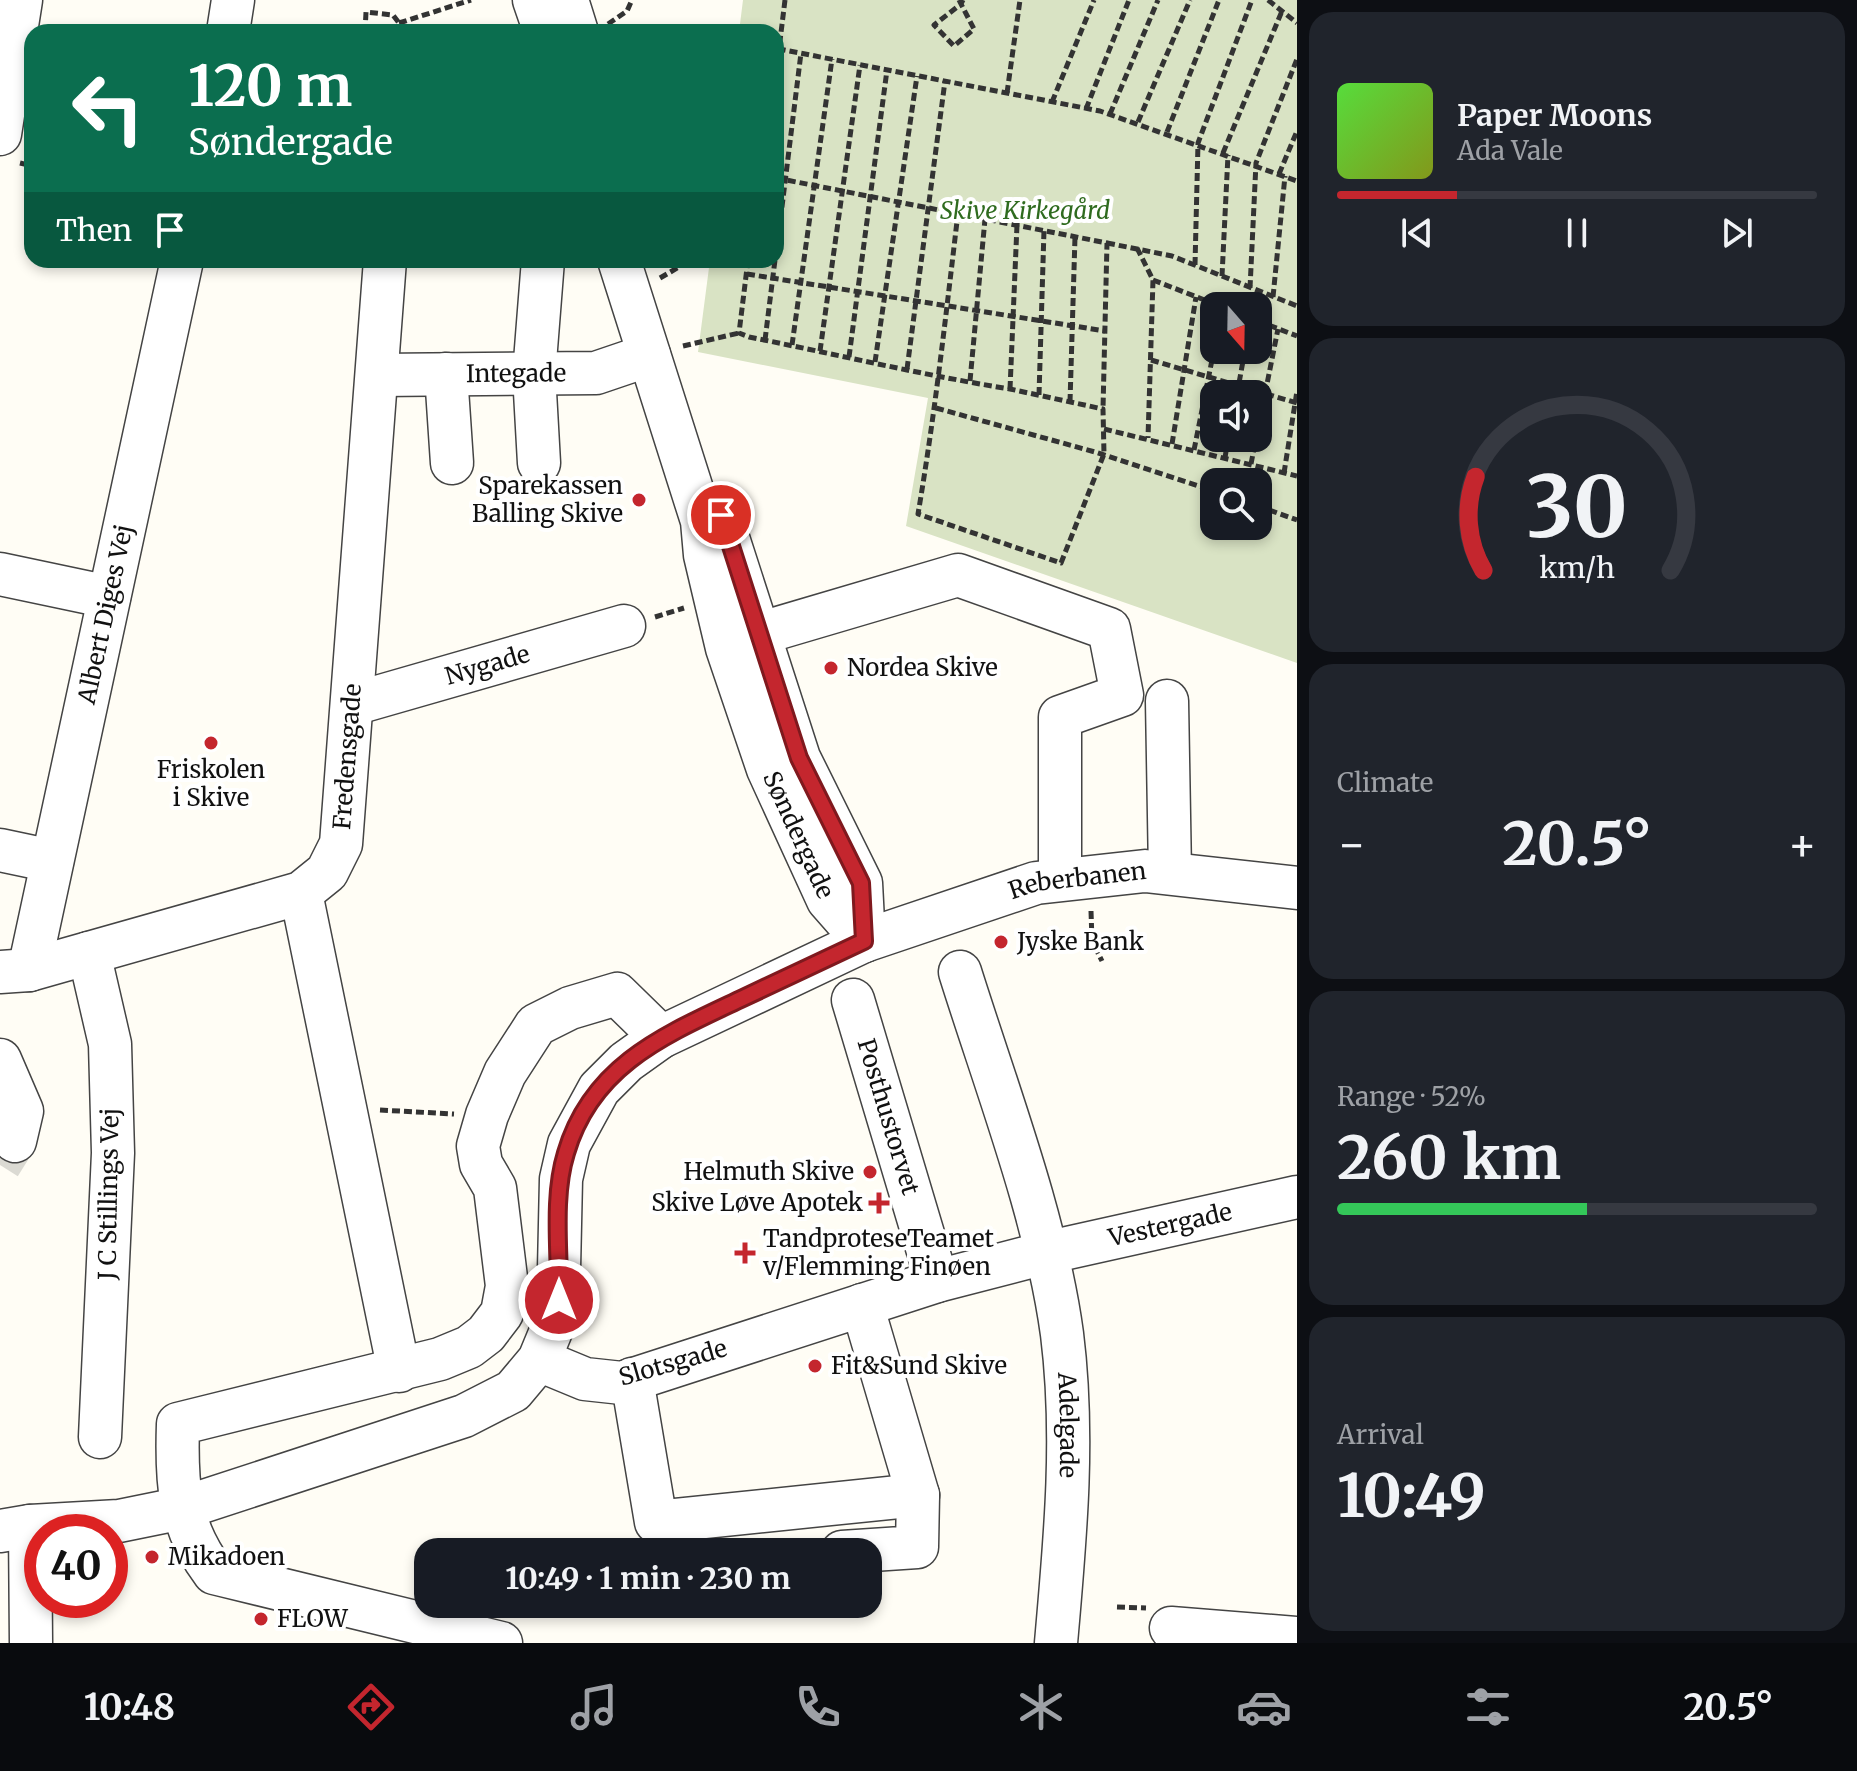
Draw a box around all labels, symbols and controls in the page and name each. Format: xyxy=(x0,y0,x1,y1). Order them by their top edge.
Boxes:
text: 120 m xyxy=(188,51,352,121)
icon: left xyxy=(56,56,160,160)
text: Paper Moons xyxy=(1457,96,1652,134)
text: Søndergade xyxy=(188,120,393,165)
text: Ada Vale xyxy=(1457,134,1563,167)
park label: Skive Kirkegård xyxy=(940,195,1110,226)
icon: arrive xyxy=(148,208,192,252)
text: Then xyxy=(56,211,132,249)
icon: previous xyxy=(1395,211,1439,255)
icon: pause xyxy=(1555,211,1599,255)
icon: next xyxy=(1715,211,1759,255)
north arrow xyxy=(1200,292,1272,364)
map controls xyxy=(1200,292,1272,540)
street label: Integade xyxy=(466,357,566,389)
button: sound xyxy=(1200,380,1272,452)
text: 30 xyxy=(1526,455,1628,560)
button: search xyxy=(1200,468,1272,540)
place label: Sparekassen Balling Skive xyxy=(472,470,623,529)
pin xyxy=(687,481,755,549)
marker: Sparekassen Balling Skive xyxy=(630,491,648,509)
icon: arrive xyxy=(699,493,743,537)
street label: Albert Diges Vej xyxy=(71,521,140,708)
text: km/h xyxy=(1539,550,1615,586)
street label: Nygade xyxy=(441,638,533,692)
place label: Nordea Skive xyxy=(847,652,998,683)
marker: Nordea Skive xyxy=(822,659,840,677)
street label: Fredensgade xyxy=(326,683,368,831)
marker: Friskolen i Skive xyxy=(202,734,220,752)
place label: Friskolen i Skive xyxy=(157,754,265,813)
street label: Søndergade xyxy=(756,766,841,903)
text: Climate xyxy=(1337,766,1433,799)
text: 20.5° xyxy=(1502,806,1652,881)
text: − xyxy=(1337,817,1366,872)
text: + xyxy=(1788,817,1817,872)
street label: Reberbanen xyxy=(1004,855,1148,906)
place label: Jyske Bank xyxy=(1016,926,1145,957)
marker: Jyske Bank xyxy=(992,933,1010,951)
street label: Posthustorvet xyxy=(850,1035,927,1199)
text: Range · 52% xyxy=(1337,1080,1486,1113)
street label: J C Stillings Vej xyxy=(91,1108,126,1281)
text: 260 km xyxy=(1337,1120,1561,1195)
place label: Helmuth Skive xyxy=(683,1156,854,1187)
marker: Helmuth Skive xyxy=(861,1163,879,1181)
place label: Skive Løve Apotek xyxy=(651,1187,864,1218)
marker: Skive Løve Apotek xyxy=(870,1194,888,1212)
street label: Vestergade xyxy=(1105,1196,1235,1254)
place label: TandproteseTeamet v/Flemming Finøen xyxy=(762,1223,995,1282)
marker: TandproteseTeamet v/Flemming Finøen xyxy=(734,1242,756,1264)
position arrow xyxy=(517,1258,601,1342)
street label: Slotsgade xyxy=(615,1332,731,1393)
place label: Fit&Sund Skive xyxy=(831,1350,1007,1381)
marker: Fit&Sund Skive xyxy=(806,1357,824,1375)
street label: Adelgade xyxy=(1051,1370,1084,1479)
text: Arrival xyxy=(1337,1418,1424,1451)
text: 10:49 xyxy=(1337,1458,1486,1533)
speed limit sign: 40 xyxy=(24,1514,128,1618)
place label: Mikadoen xyxy=(168,1541,285,1572)
marker: Mikadoen xyxy=(143,1548,161,1566)
text: 10:49 · 1 min · 230 m xyxy=(505,1559,791,1597)
place label: FLOW xyxy=(277,1603,349,1634)
marker: FLOW xyxy=(252,1610,270,1628)
icon: directions xyxy=(343,1679,399,1735)
icon: music xyxy=(566,1679,622,1735)
icon: phone xyxy=(790,1679,846,1735)
icon: climate xyxy=(1013,1679,1069,1735)
icon: car xyxy=(1236,1679,1292,1735)
icon: filters xyxy=(1460,1679,1516,1735)
text: 10:48 xyxy=(84,1685,175,1730)
text: 20.5° xyxy=(1683,1685,1773,1730)

